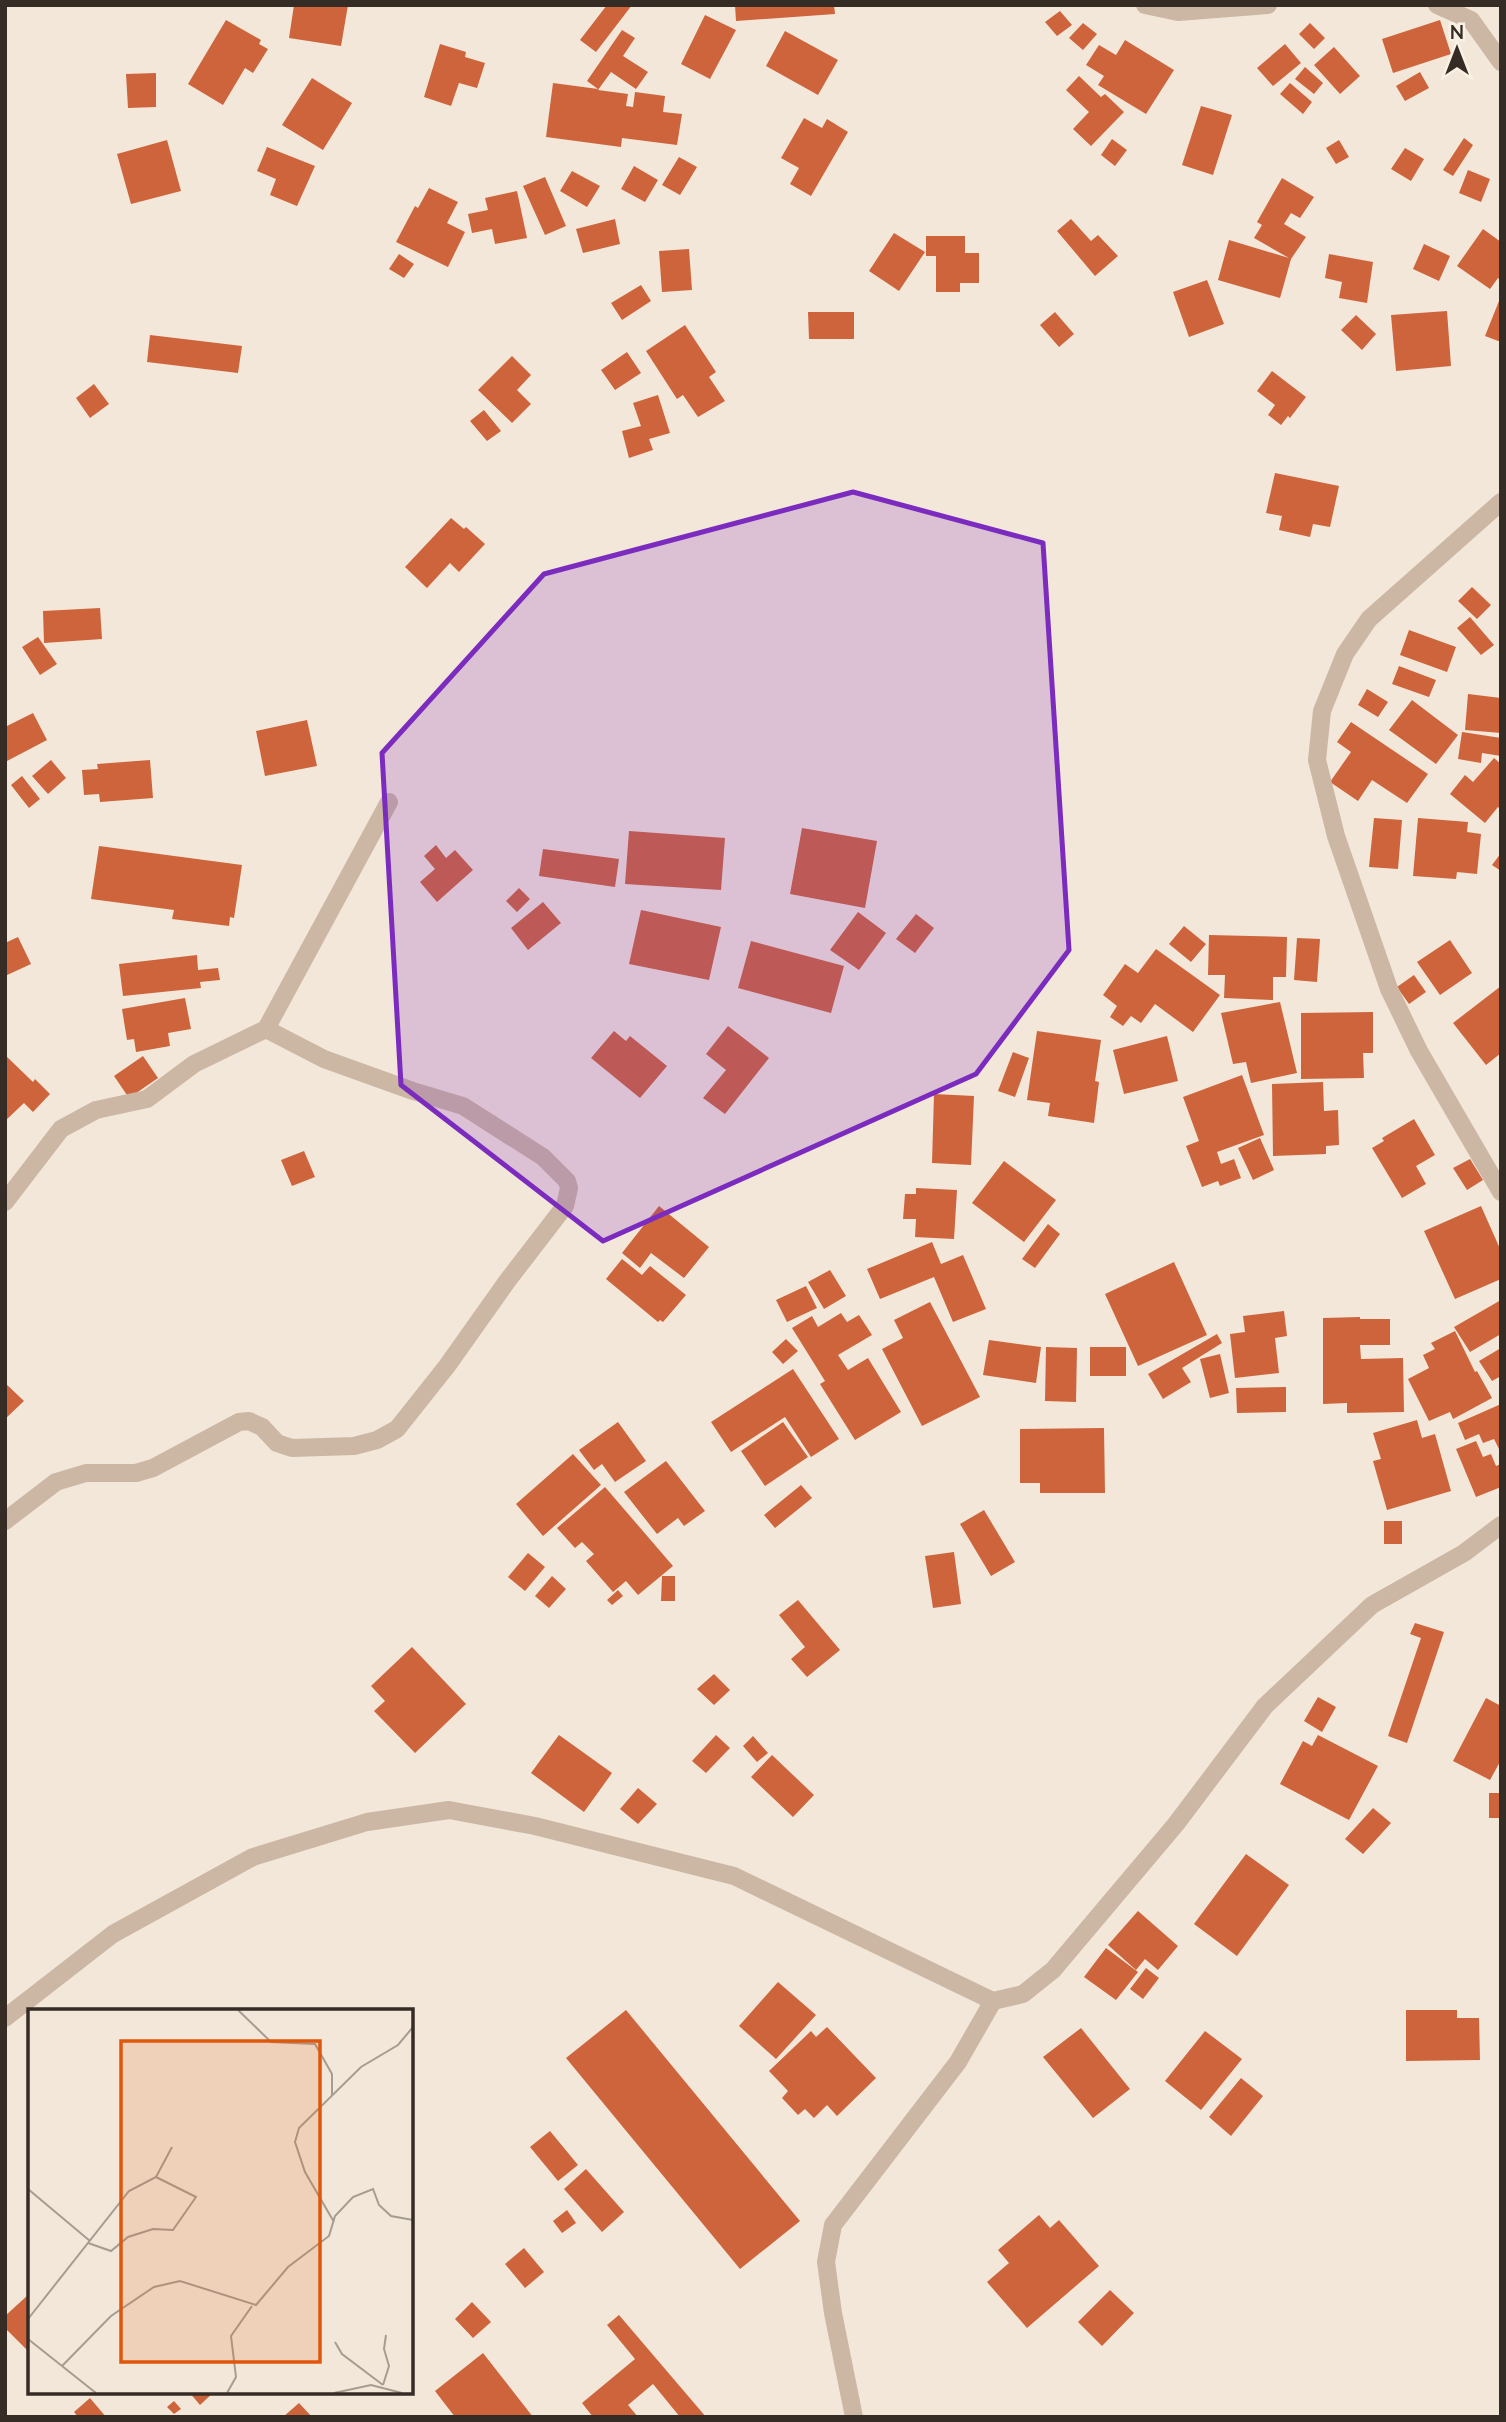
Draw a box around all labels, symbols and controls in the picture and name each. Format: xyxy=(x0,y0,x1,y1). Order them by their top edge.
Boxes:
north arrow xyxy=(1422,14,1492,84)
text: N xyxy=(1450,20,1464,44)
inset map xyxy=(28,2009,413,2394)

